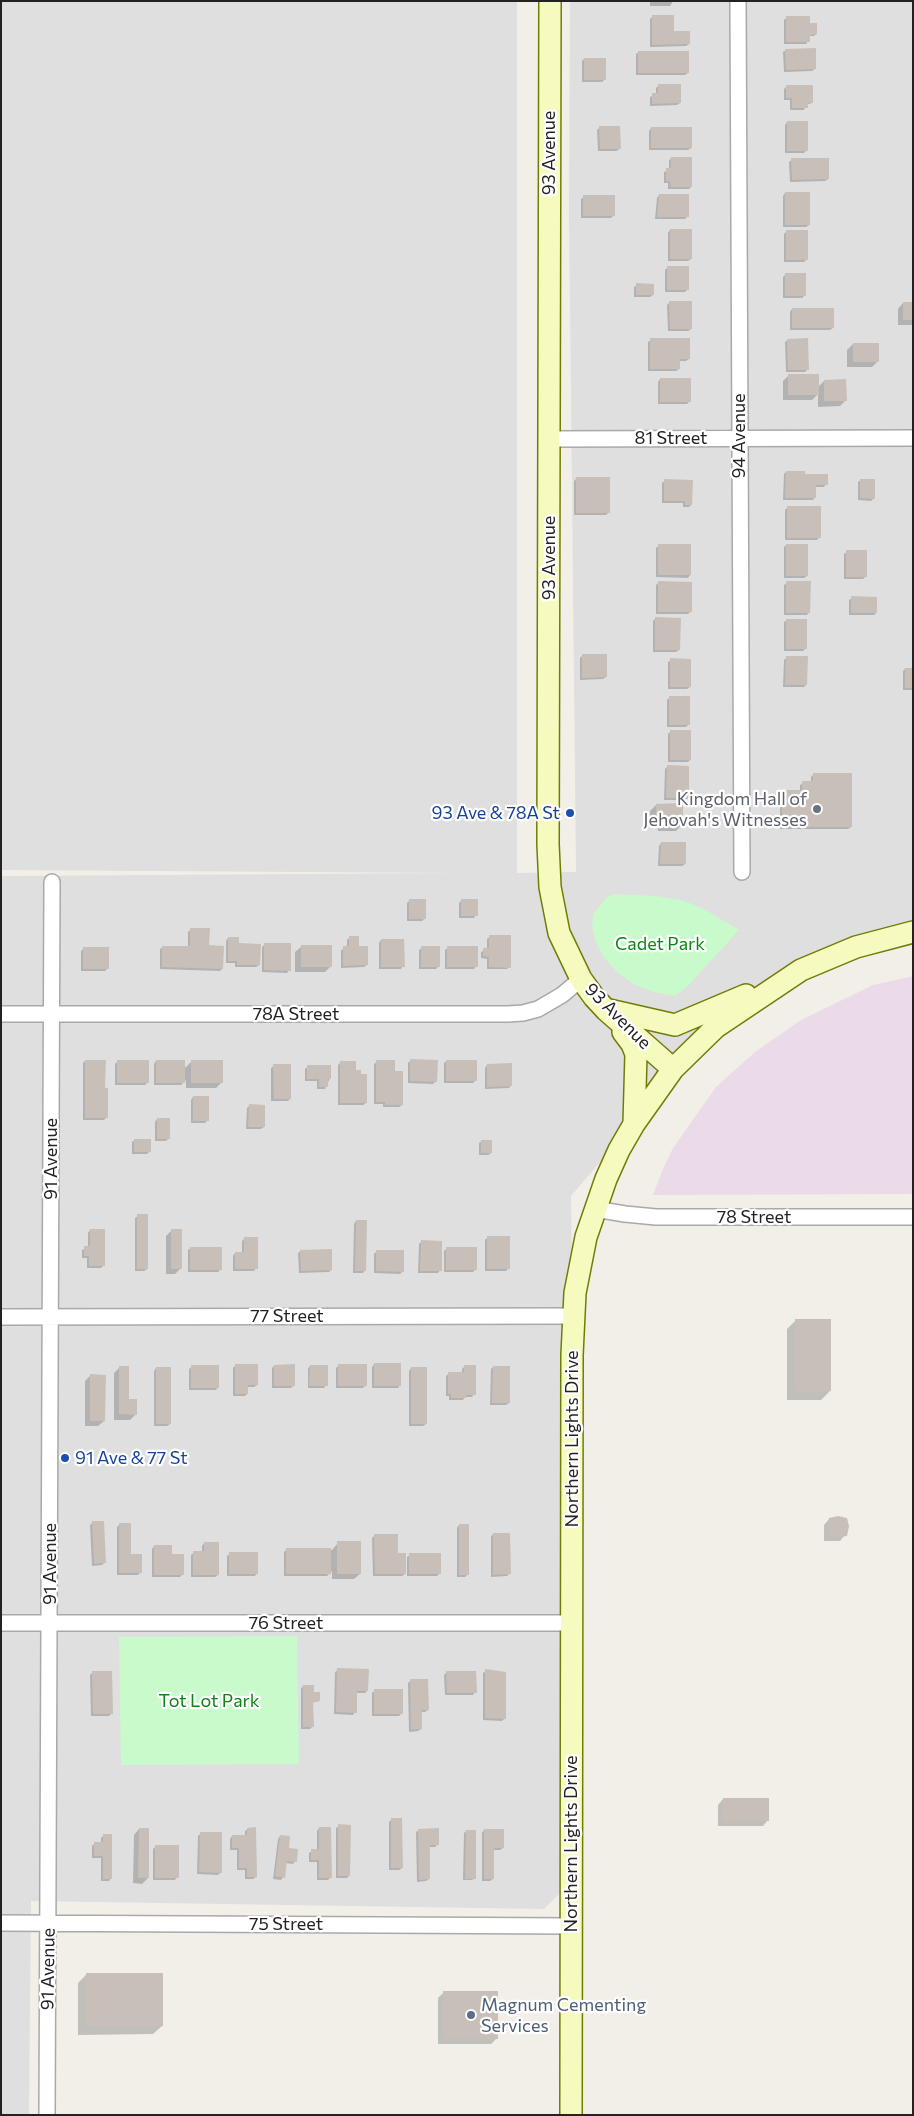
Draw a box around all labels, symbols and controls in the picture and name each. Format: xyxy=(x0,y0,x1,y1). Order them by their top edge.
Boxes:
street label: 93 Avenue xyxy=(538,111,560,195)
street label: 94 Avenue xyxy=(728,393,750,479)
street label: 81 Street xyxy=(635,427,707,449)
street label: 93 Avenue xyxy=(538,516,560,600)
place label: Kingdom Hall of Jehovah's Witnesses xyxy=(643,788,807,831)
place label: 93 Ave & 78A St xyxy=(432,802,560,824)
marker: Kingdom Hall of Jehovah's Witnesses xyxy=(811,803,823,815)
marker: 93 Ave & 78A St xyxy=(564,807,576,819)
park label: Cadet Park xyxy=(615,933,705,955)
street label: 93 Avenue xyxy=(580,978,656,1054)
street label: 78A Street xyxy=(253,1003,339,1025)
street label: 91 Avenue xyxy=(40,1118,62,1200)
street label: 78 Street xyxy=(717,1206,791,1228)
street label: 77 Street xyxy=(250,1305,324,1327)
street label: Northern Lights Drive xyxy=(561,1350,583,1528)
place label: 91 Ave & 77 St xyxy=(75,1447,188,1469)
marker: 91 Ave & 77 St xyxy=(59,1452,71,1464)
street label: 91 Avenue xyxy=(39,1523,61,1605)
street label: 76 Street xyxy=(249,1612,323,1634)
park label: Tot Lot Park xyxy=(158,1690,260,1712)
street label: Northern Lights Drive xyxy=(560,1755,582,1933)
street label: 75 Street xyxy=(249,1913,323,1935)
street label: 91 Avenue xyxy=(36,1928,60,2010)
place label: Magnum Cementing Services xyxy=(481,1994,646,2036)
marker: Magnum Cementing Services xyxy=(465,2009,477,2021)

